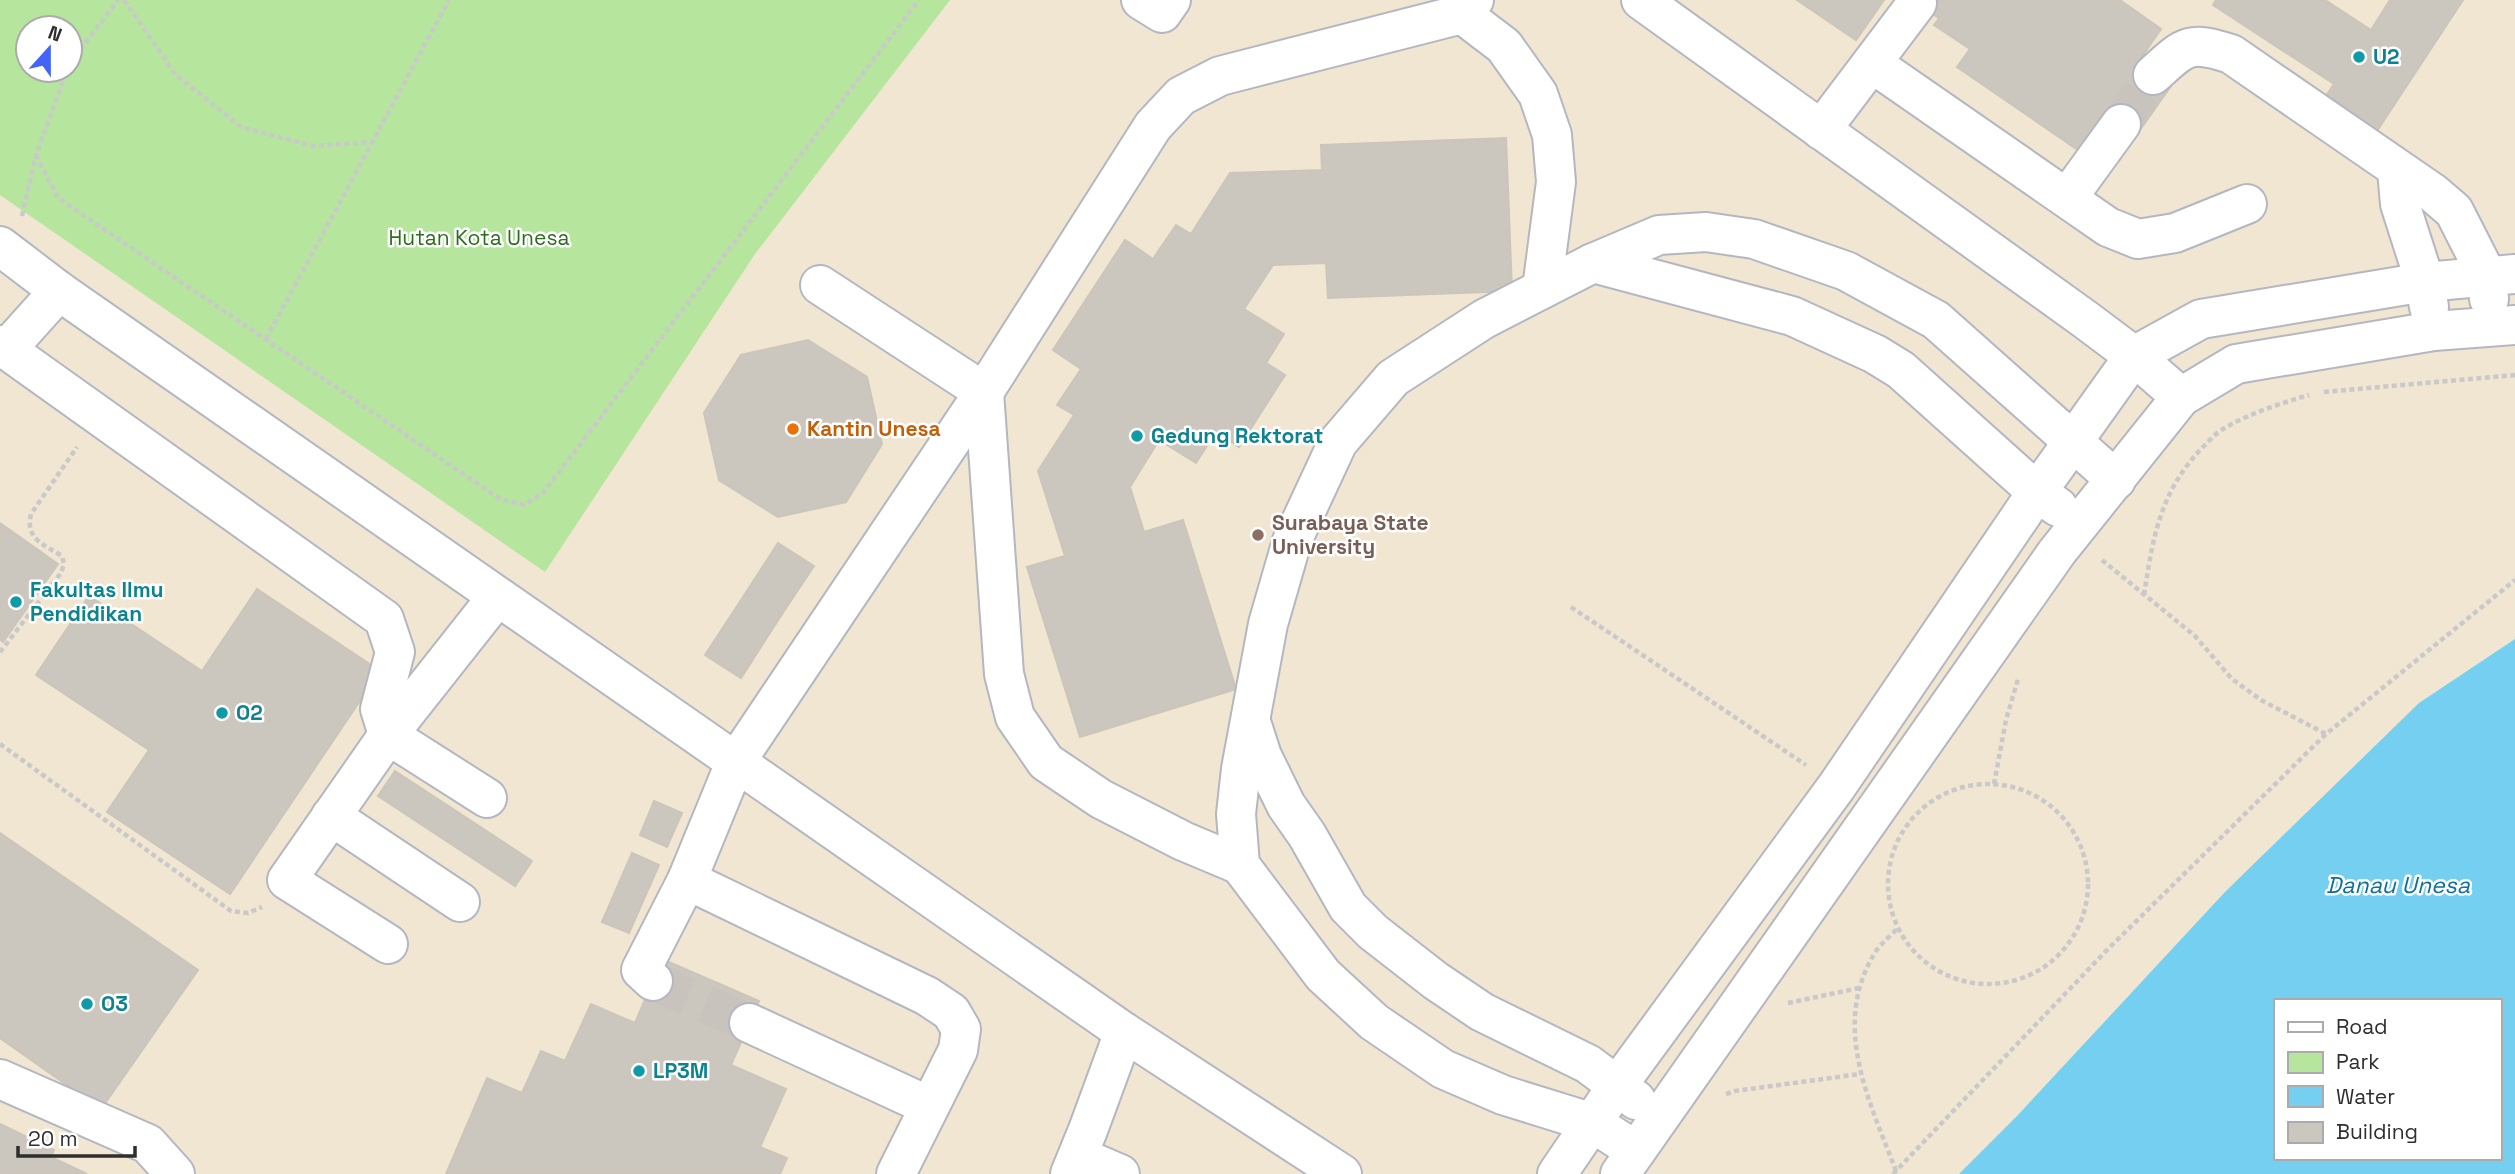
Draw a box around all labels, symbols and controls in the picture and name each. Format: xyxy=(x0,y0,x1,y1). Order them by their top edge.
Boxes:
north arrow xyxy=(14,14,84,84)
text: N xyxy=(44,20,65,48)
place label: U2 xyxy=(2373,43,2400,70)
marker: U2 xyxy=(2351,49,2367,65)
park label: Hutan Kota Unesa xyxy=(389,224,569,251)
place label: Kantin Unesa xyxy=(807,415,941,442)
marker: Kantin Unesa xyxy=(785,421,801,437)
place label: Gedung Rektorat xyxy=(1151,422,1323,449)
marker: Gedung Rektorat xyxy=(1129,428,1145,444)
place label: Surabaya State University xyxy=(1272,509,1429,560)
marker: Surabaya State University xyxy=(1250,527,1266,543)
place label: Fakultas Ilmu Pendidikan xyxy=(30,576,163,627)
marker: Fakultas Ilmu Pendidikan xyxy=(8,594,24,610)
place label: O2 xyxy=(236,699,263,726)
marker: O2 xyxy=(214,705,230,721)
water label: Danau Unesa xyxy=(2326,870,2471,900)
place label: O3 xyxy=(101,990,128,1017)
marker: O3 xyxy=(79,996,95,1012)
legend xyxy=(2274,999,2501,1160)
text: Road xyxy=(2336,1013,2388,1040)
text: Park xyxy=(2336,1048,2380,1075)
place label: LP3M xyxy=(653,1057,708,1084)
marker: LP3M xyxy=(631,1063,647,1079)
text: Water xyxy=(2336,1083,2395,1110)
scale bar xyxy=(18,1114,135,1158)
text: Building xyxy=(2336,1118,2418,1145)
text: 20 m xyxy=(28,1125,78,1152)

